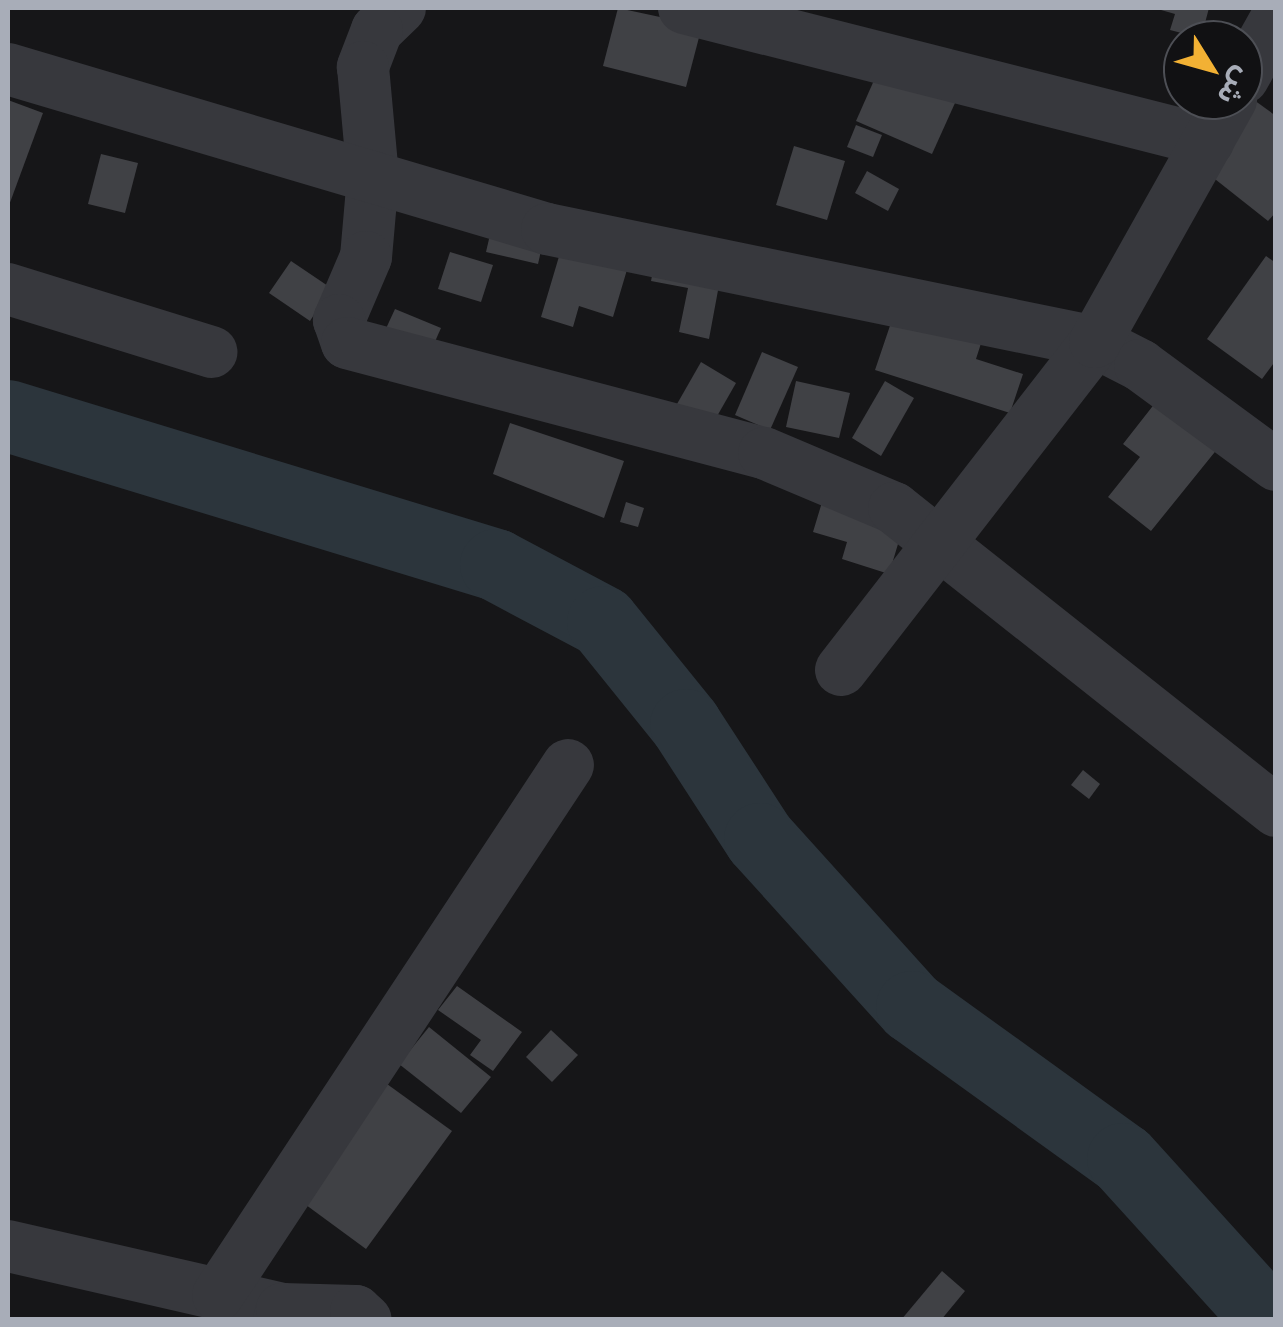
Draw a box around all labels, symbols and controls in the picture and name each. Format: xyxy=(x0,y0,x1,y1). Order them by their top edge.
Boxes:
north arrow xyxy=(1163,20,1263,120)
text: ش xyxy=(1210,61,1260,112)

